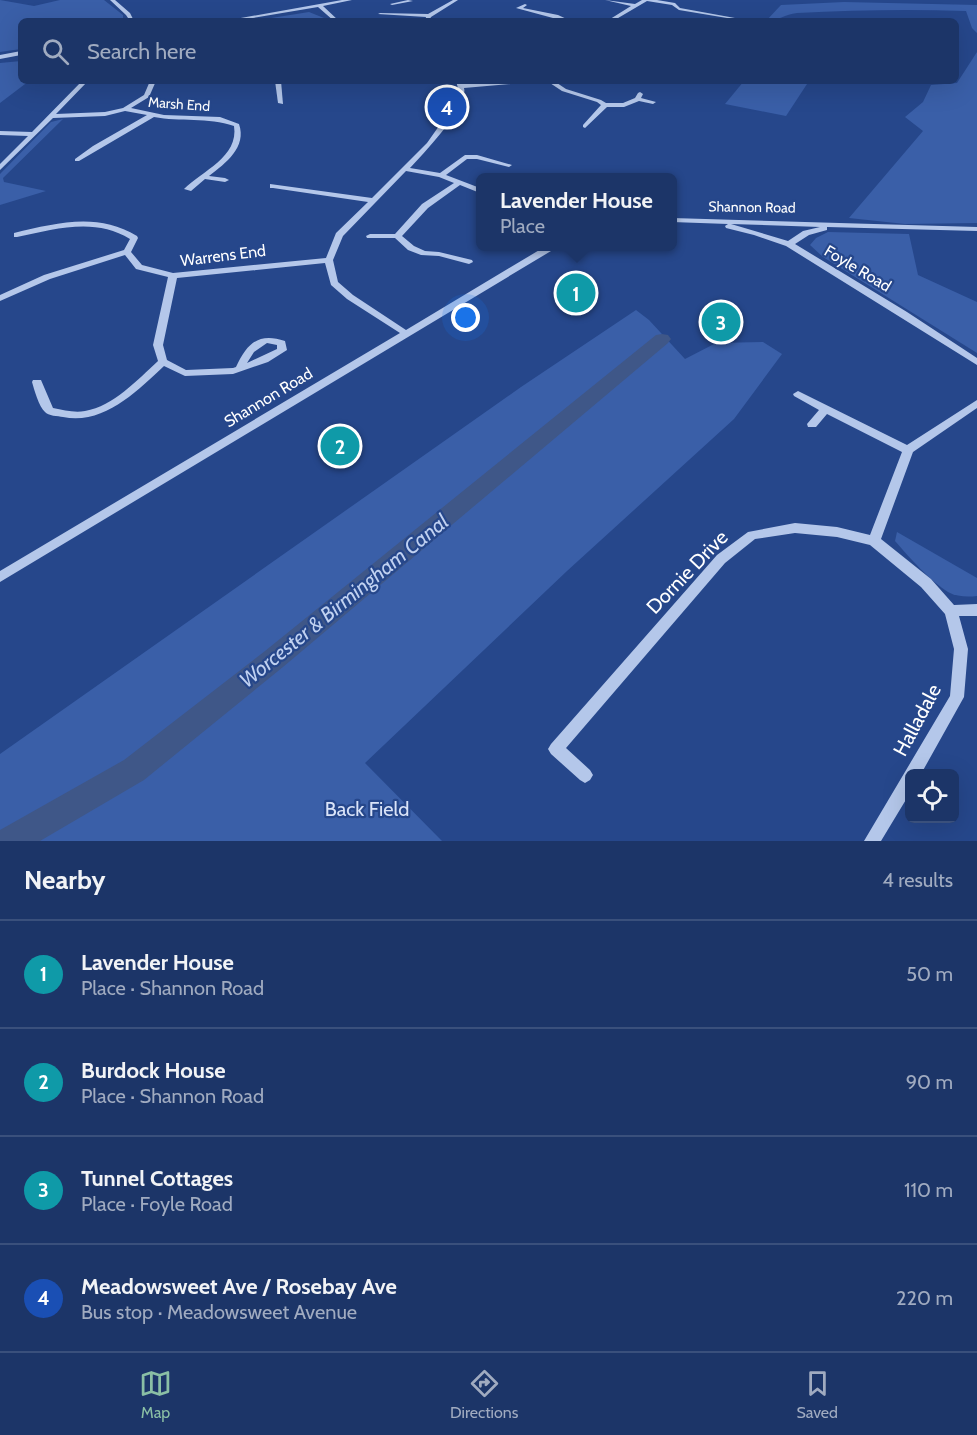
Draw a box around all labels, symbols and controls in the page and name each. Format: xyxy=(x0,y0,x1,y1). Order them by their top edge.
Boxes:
search box xyxy=(18,18,959,84)
icon: search xyxy=(39,35,72,68)
text: Search here xyxy=(87,38,196,65)
pin: 4 xyxy=(428,84,466,130)
street label: Marsh End xyxy=(147,93,211,115)
popup xyxy=(476,173,677,251)
text: Lavender House xyxy=(500,187,653,214)
street label: Shannon Road xyxy=(708,197,796,217)
text: Place xyxy=(500,214,545,238)
street label: Warrens End xyxy=(179,241,267,270)
street label: Foyle Road xyxy=(821,241,895,296)
pin: 1 xyxy=(556,270,596,316)
pin: 3 xyxy=(702,300,740,344)
your location xyxy=(451,303,480,332)
street label: Shannon Road xyxy=(221,364,316,431)
pin: 2 xyxy=(320,424,360,468)
water label: Worcester & Birmingham Canal xyxy=(234,508,453,693)
street label: Dornie Drive xyxy=(641,525,733,619)
street label: Halladale xyxy=(888,680,946,760)
map controls xyxy=(905,769,959,823)
button: locate xyxy=(905,769,959,823)
park label: Back Field xyxy=(325,797,409,821)
text: Nearby xyxy=(24,864,105,896)
text: 4 results xyxy=(882,868,953,892)
text: Lavender House xyxy=(81,949,234,976)
text: 1 xyxy=(40,962,47,986)
text: 50 m xyxy=(906,962,953,986)
text: Place · Shannon Road xyxy=(81,976,264,1000)
text: Burdock House xyxy=(81,1057,226,1084)
text: 2 xyxy=(38,1070,49,1094)
text: 90 m xyxy=(906,1070,953,1094)
text: Place · Shannon Road xyxy=(81,1084,264,1108)
text: Tunnel Cottages xyxy=(81,1165,233,1192)
text: 3 xyxy=(38,1178,49,1202)
text: 110 m xyxy=(904,1178,953,1202)
text: Place · Foyle Road xyxy=(81,1192,233,1216)
text: Meadowsweet Ave / Rosebay Ave xyxy=(81,1273,397,1300)
text: 4 xyxy=(37,1286,50,1310)
text: 220 m xyxy=(896,1286,953,1310)
text: Bus stop · Meadowsweet Avenue xyxy=(81,1300,357,1324)
tab: Map xyxy=(139,1367,172,1422)
tab: Directions xyxy=(450,1367,518,1422)
tab: Saved xyxy=(796,1367,838,1422)

